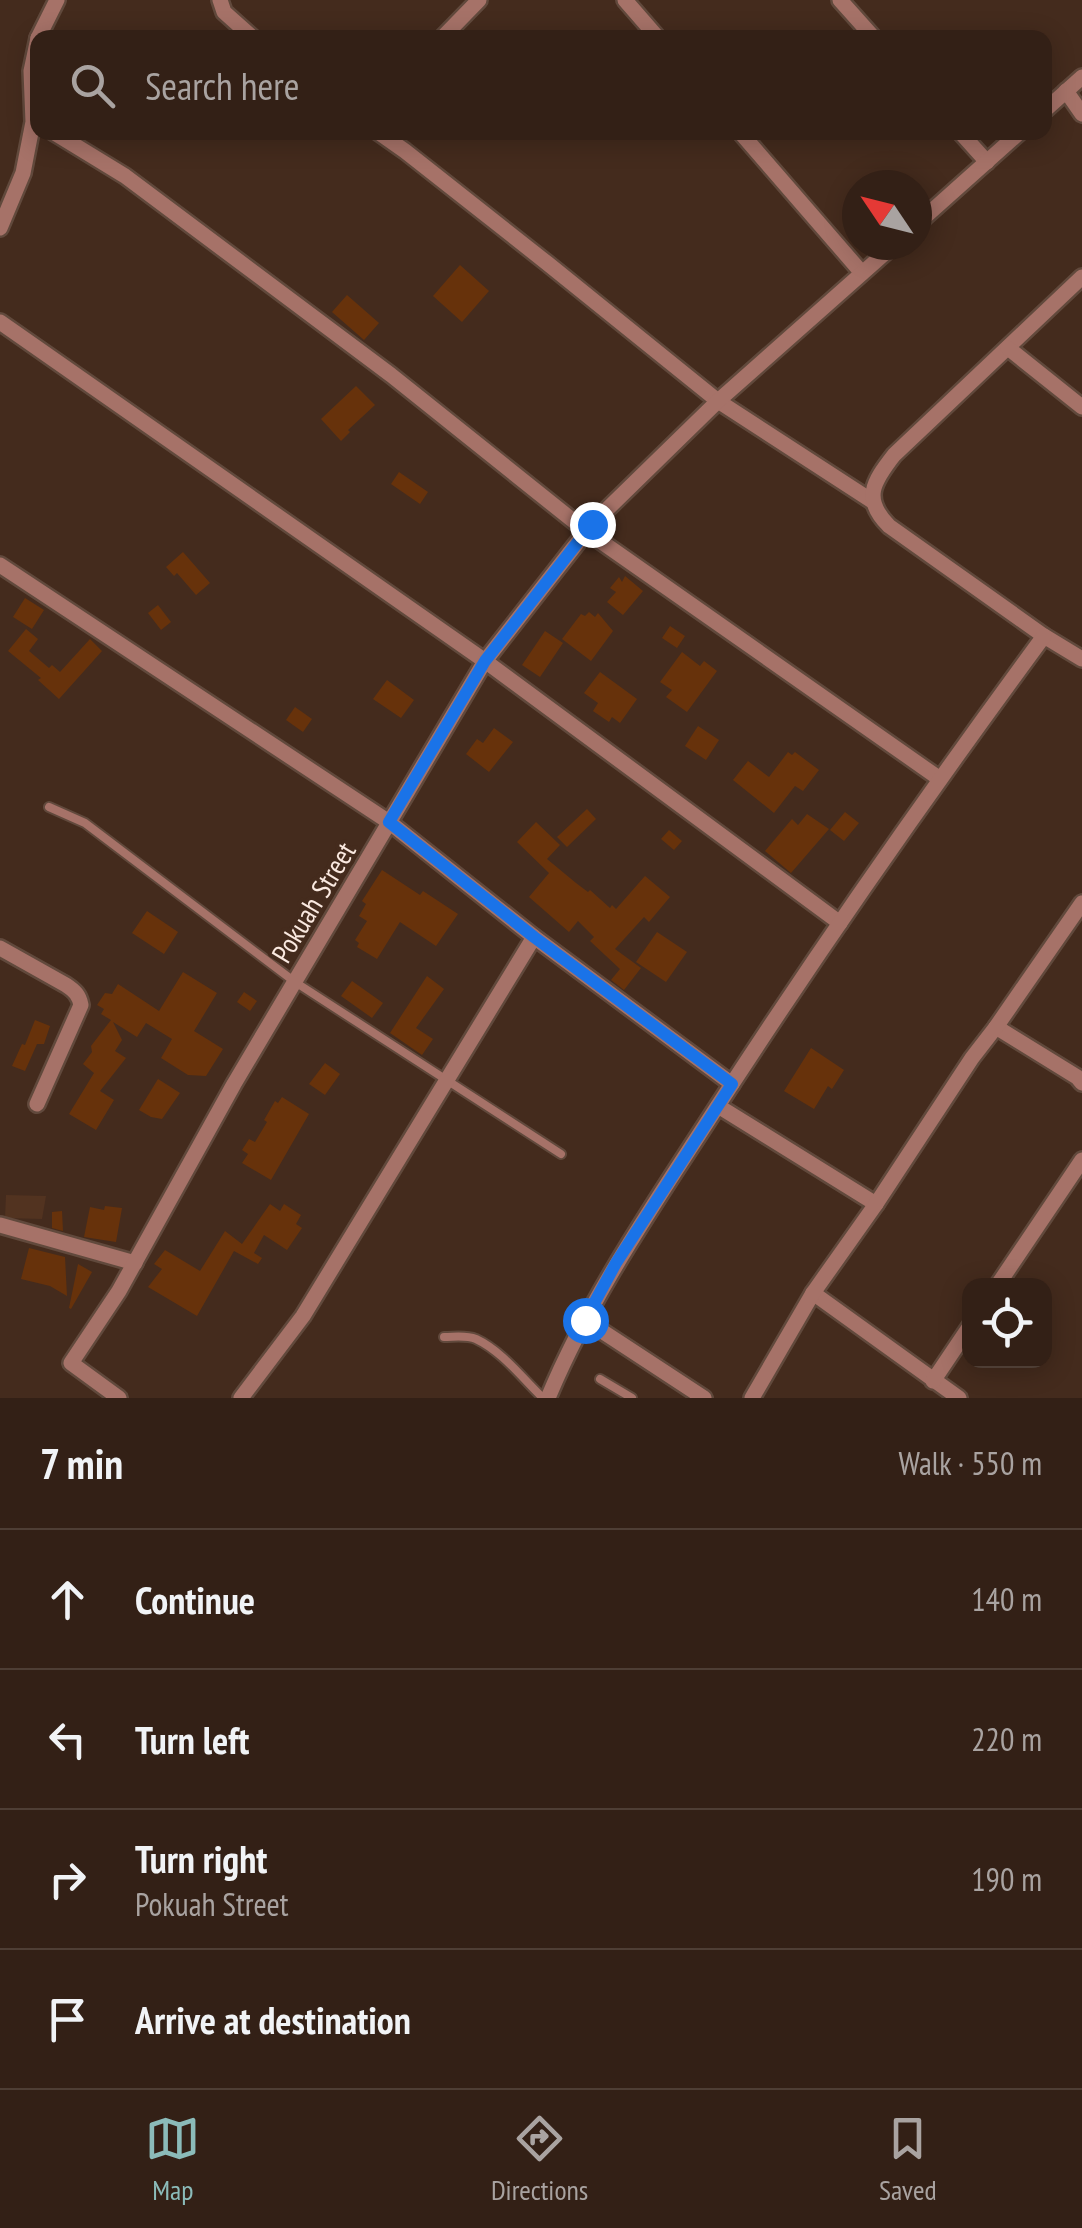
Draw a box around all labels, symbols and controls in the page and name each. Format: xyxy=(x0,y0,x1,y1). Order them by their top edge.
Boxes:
search box xyxy=(30,30,1052,140)
icon: search xyxy=(65,58,120,113)
text: Search here xyxy=(145,61,299,110)
north arrow xyxy=(842,170,932,260)
route end xyxy=(570,502,616,548)
street label: Pokuah Street xyxy=(263,835,364,969)
map controls xyxy=(962,1278,1052,1368)
button: locate xyxy=(962,1278,1052,1368)
route start xyxy=(563,1298,609,1344)
text: 7 min xyxy=(40,1436,123,1491)
text: Walk · 550 m xyxy=(898,1442,1042,1484)
icon: ahead xyxy=(40,1572,95,1627)
text: Continue xyxy=(135,1575,255,1624)
text: 140 m xyxy=(971,1578,1042,1620)
icon: left xyxy=(40,1712,95,1767)
text: Turn left xyxy=(135,1715,249,1764)
text: 220 m xyxy=(971,1718,1042,1760)
text: Turn right xyxy=(135,1834,267,1883)
icon: right xyxy=(40,1852,95,1907)
text: 190 m xyxy=(971,1858,1042,1900)
text: Pokuah Street xyxy=(135,1883,289,1925)
icon: arrive xyxy=(40,1992,95,2047)
text: Arrive at destination xyxy=(135,1995,411,2044)
tab: Map xyxy=(145,2111,200,2208)
tab: Directions xyxy=(491,2111,588,2208)
tab: Saved xyxy=(879,2111,937,2208)

